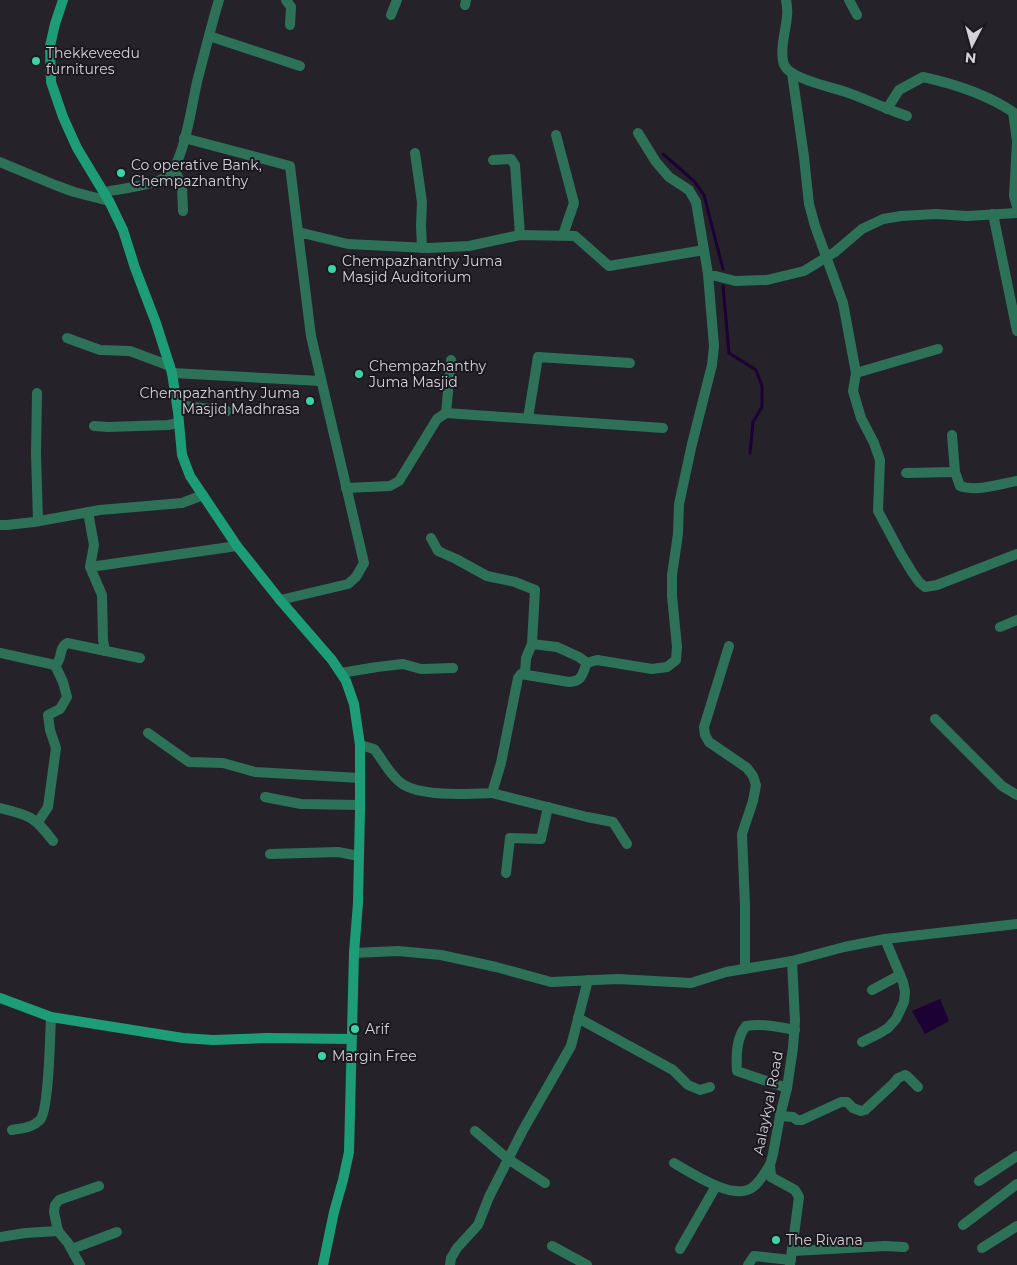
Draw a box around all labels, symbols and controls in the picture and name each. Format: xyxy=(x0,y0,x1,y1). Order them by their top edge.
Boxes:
north arrow xyxy=(947,20,997,70)
place label: Thekkeveedu furnitures xyxy=(46,44,140,78)
text: N xyxy=(964,48,977,67)
marker: Thekkeveedu furnitures xyxy=(30,55,42,67)
place label: Co operative Bank, Chempazhanthy xyxy=(131,156,262,190)
marker: Co operative Bank, Chempazhanthy xyxy=(115,167,127,179)
place label: Chempazhanthy Juma Masjid Auditorium xyxy=(342,252,502,286)
marker: Chempazhanthy Juma Masjid Auditorium xyxy=(326,263,338,275)
place label: Chempazhanthy Juma Masjid xyxy=(368,357,487,391)
marker: Chempazhanthy Juma Masjid xyxy=(353,368,365,380)
place label: Chempazhanthy Juma Masjid Madhrasa xyxy=(140,384,300,418)
marker: Chempazhanthy Juma Masjid Madhrasa xyxy=(304,395,316,407)
place label: Arif xyxy=(365,1020,390,1038)
marker: Arif xyxy=(349,1023,361,1035)
place label: Margin Free xyxy=(332,1047,417,1065)
marker: Margin Free xyxy=(316,1050,328,1062)
street label: Aalaykyal Road xyxy=(749,1050,787,1156)
place label: The Rivana xyxy=(786,1231,863,1249)
marker: The Rivana xyxy=(770,1234,782,1246)

